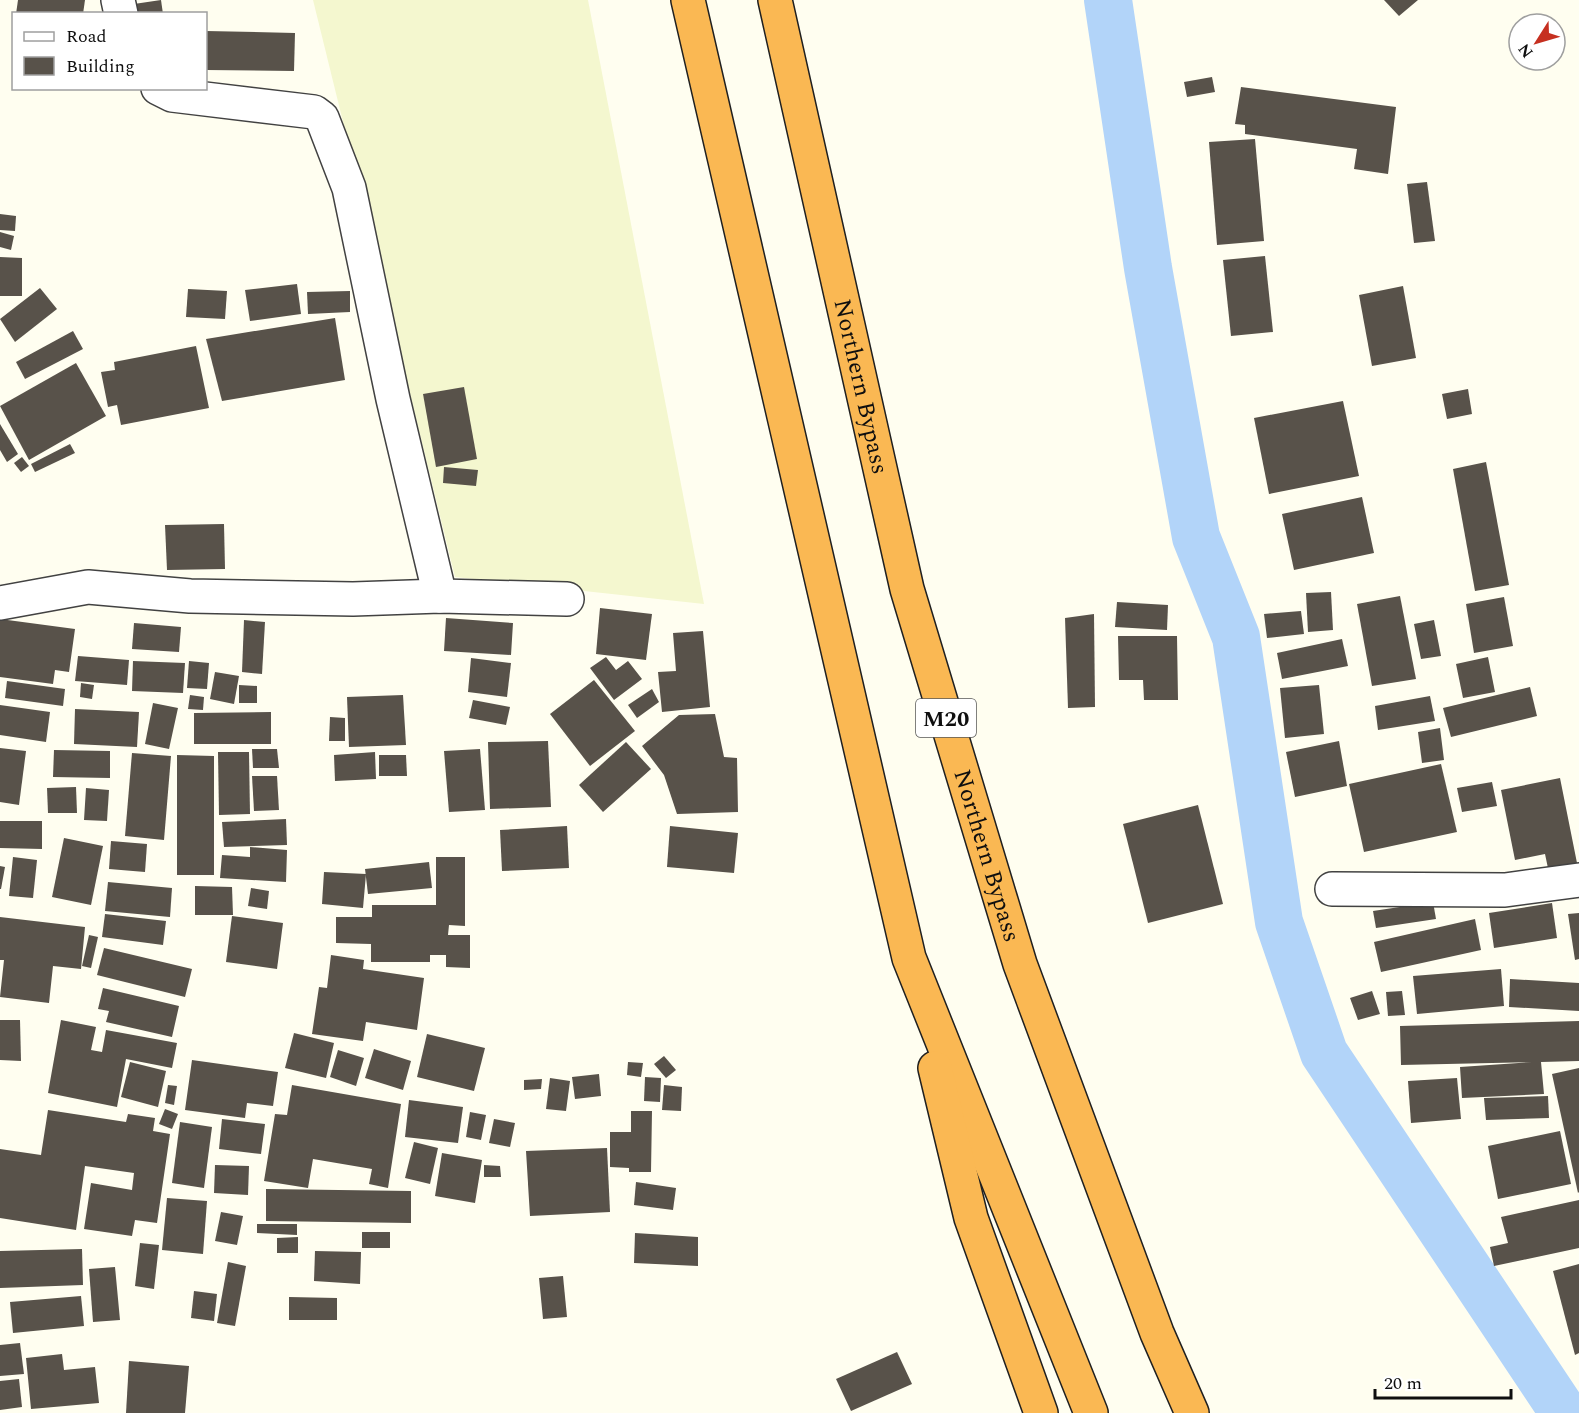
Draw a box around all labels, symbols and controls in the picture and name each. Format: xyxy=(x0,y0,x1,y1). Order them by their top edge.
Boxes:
legend xyxy=(12,12,207,90)
north arrow xyxy=(1507,12,1567,72)
text: Road xyxy=(66,23,107,50)
text: N xyxy=(1512,38,1539,63)
text: Building xyxy=(66,53,135,80)
street label: Northern Bypass xyxy=(824,296,898,478)
road number: M20 xyxy=(916,699,976,737)
street label: Northern Bypass xyxy=(943,765,1029,947)
scale bar xyxy=(1375,1362,1512,1400)
text: 20 m xyxy=(1384,1370,1422,1397)

